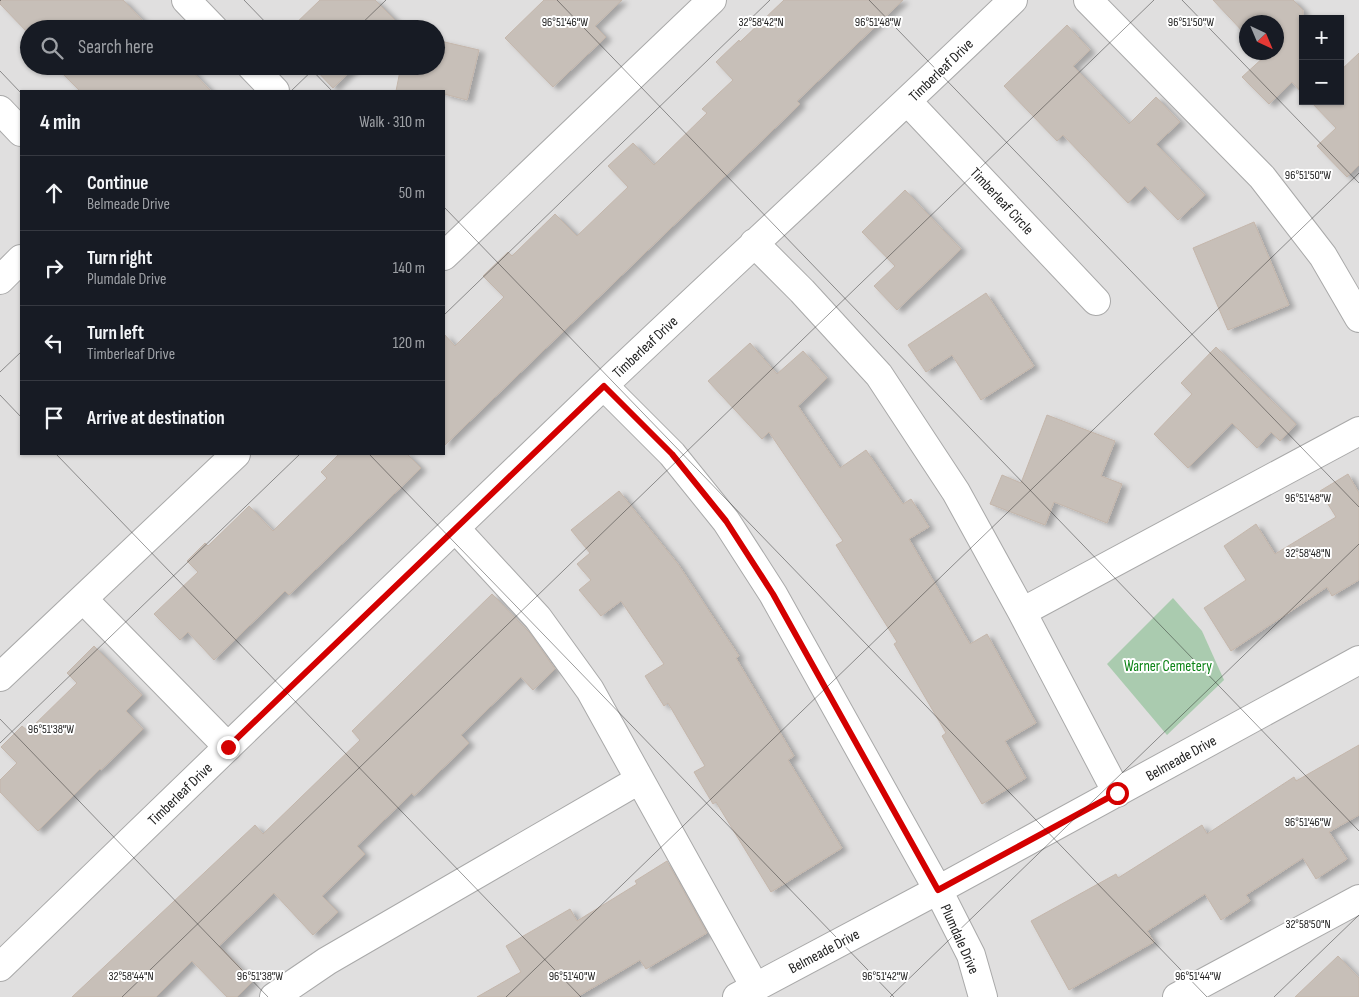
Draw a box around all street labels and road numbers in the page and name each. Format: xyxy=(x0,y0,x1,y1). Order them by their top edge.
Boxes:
street label: Timberleaf Drive xyxy=(905,35,978,106)
street label: Timberleaf Circle xyxy=(966,164,1038,239)
street label: Timberleaf Drive xyxy=(609,312,682,382)
street label: Belmeade Drive xyxy=(1143,731,1220,786)
street label: Timberleaf Drive xyxy=(144,759,217,830)
street label: Plumdale Drive xyxy=(936,901,983,977)
street label: Belmeade Drive xyxy=(785,925,863,978)

